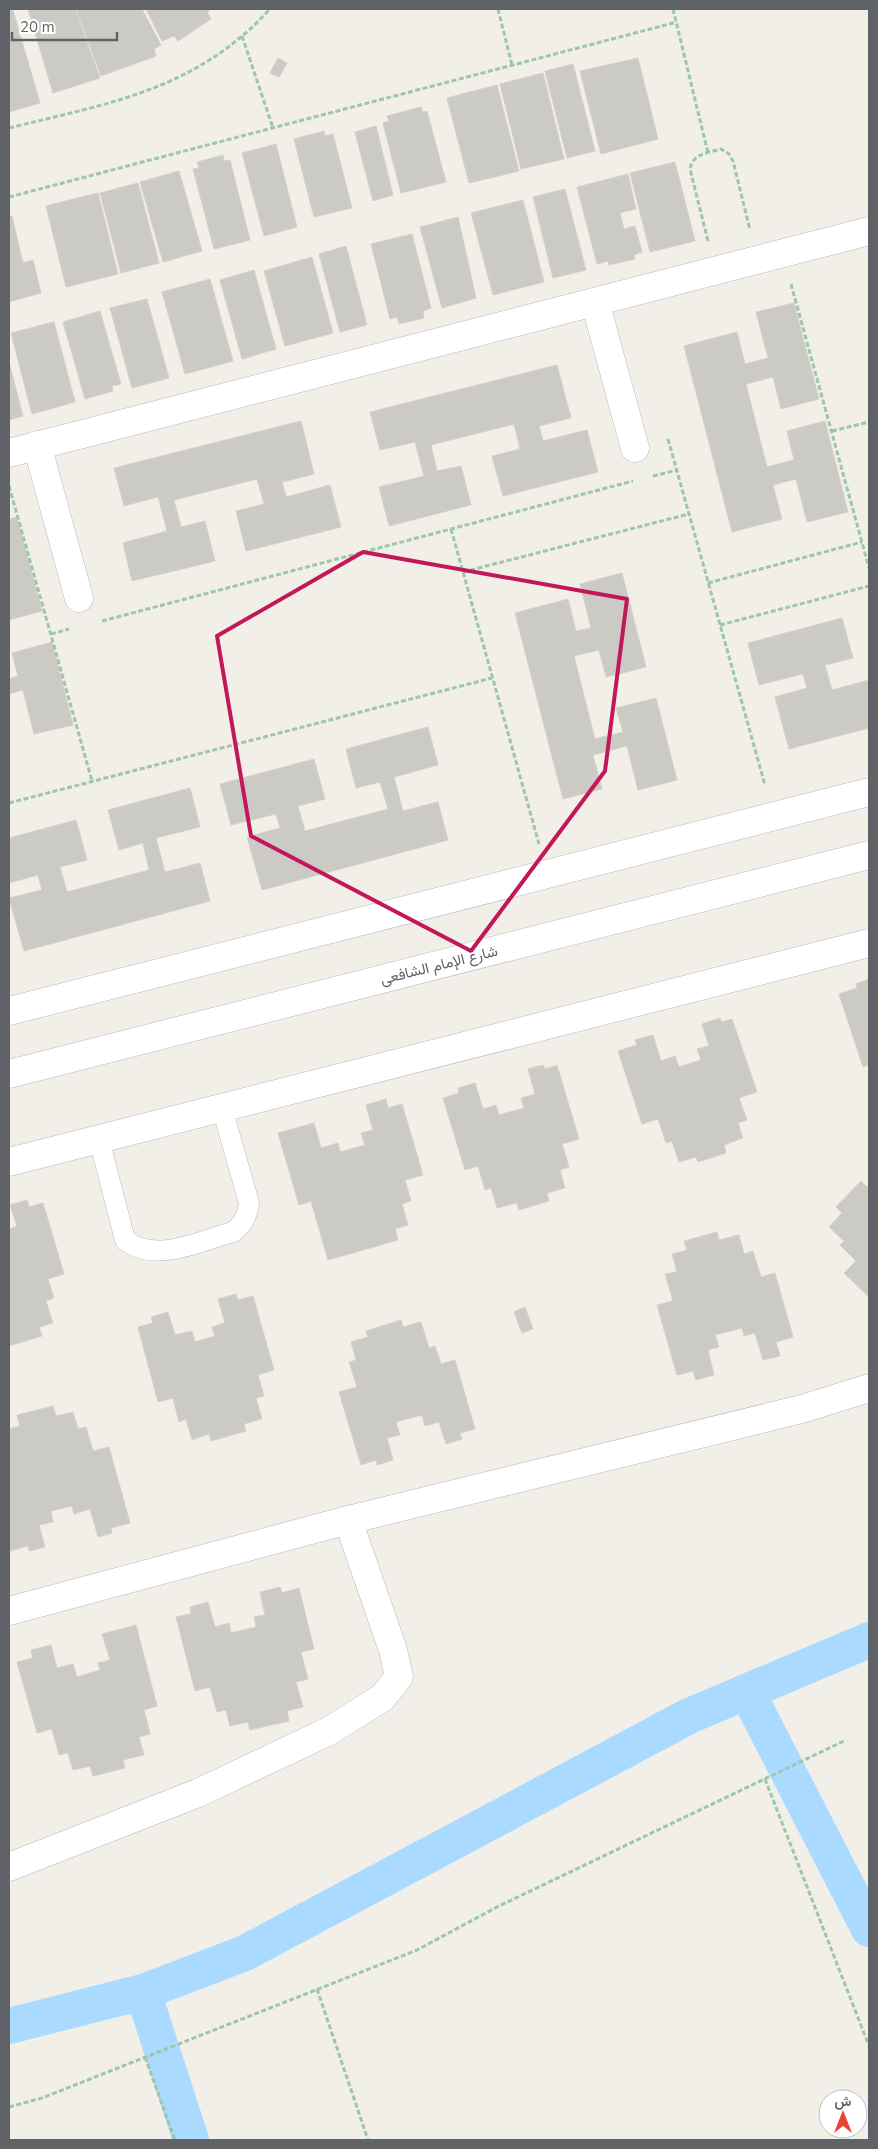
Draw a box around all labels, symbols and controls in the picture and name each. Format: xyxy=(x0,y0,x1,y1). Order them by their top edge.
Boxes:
scale bar xyxy=(12,10,118,42)
text: 20 m xyxy=(20,17,55,37)
street label: شارع الإمام الشافعى xyxy=(378,941,500,990)
north arrow xyxy=(818,2089,868,2139)
text: ش xyxy=(835,2092,852,2111)

